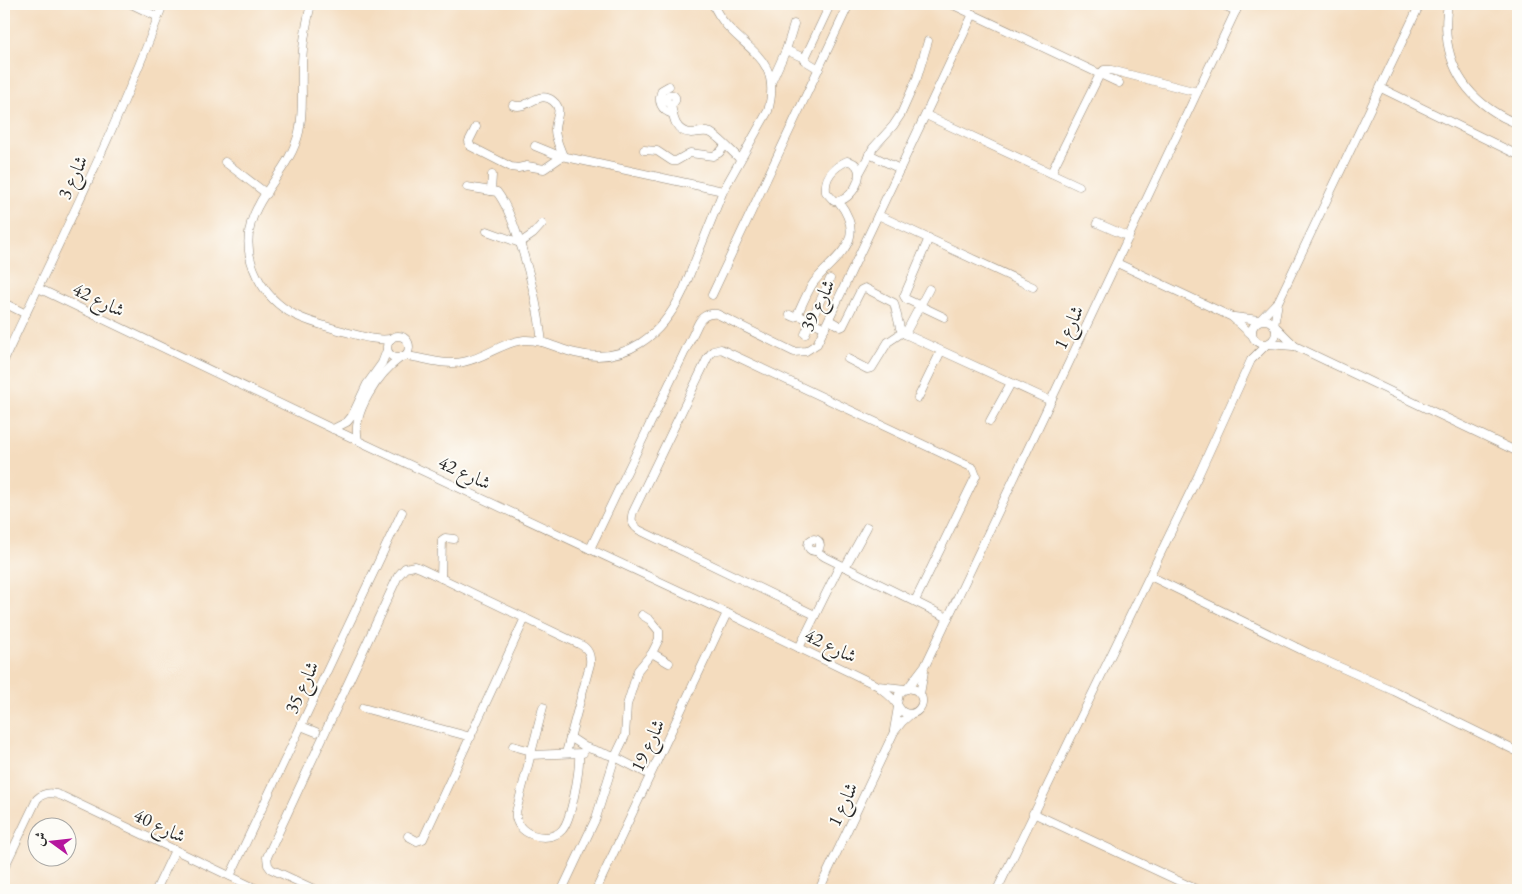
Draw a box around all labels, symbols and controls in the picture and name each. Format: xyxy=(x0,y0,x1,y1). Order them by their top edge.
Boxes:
street label: شارع 3 xyxy=(51,151,96,205)
street label: شارع 39 xyxy=(794,275,843,337)
street label: شارع 42 xyxy=(67,276,129,325)
street label: شارع 1 xyxy=(1047,301,1092,355)
street label: شارع 42 xyxy=(433,449,495,498)
street label: شارع 42 xyxy=(799,622,861,671)
street label: شارع 35 xyxy=(278,657,327,719)
street label: شارع 19 xyxy=(624,715,673,777)
street label: شارع 1 xyxy=(821,778,866,832)
street label: شارع 40 xyxy=(128,802,190,851)
north arrow xyxy=(28,816,78,866)
text: ش xyxy=(29,829,50,848)

